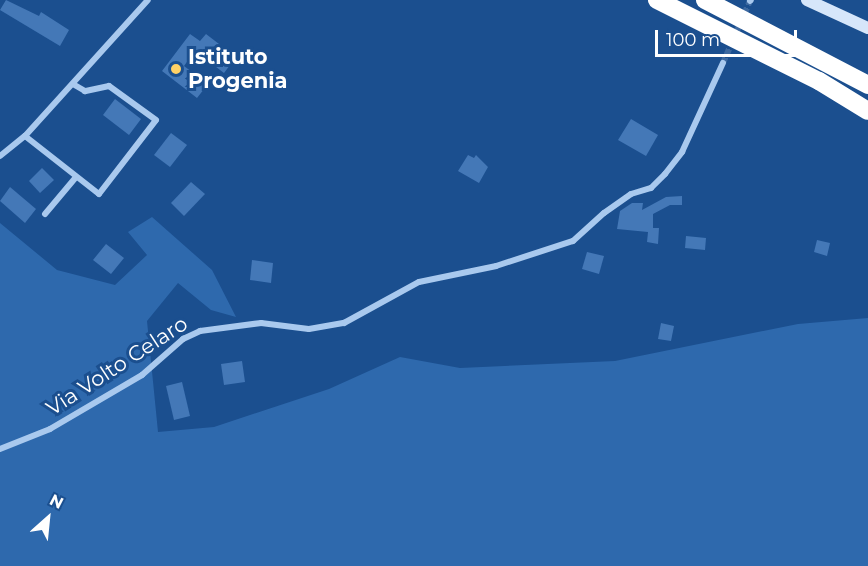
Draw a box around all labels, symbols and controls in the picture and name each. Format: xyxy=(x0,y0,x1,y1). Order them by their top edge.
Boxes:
scale bar xyxy=(658,18,800,56)
text: 100 m xyxy=(666,29,720,51)
place label: Istituto Progenia xyxy=(188,44,288,94)
marker: Istituto Progenia xyxy=(169,62,183,76)
street label: Via Volto Celaro xyxy=(42,311,192,421)
north arrow xyxy=(18,488,78,548)
text: N xyxy=(46,490,66,513)

